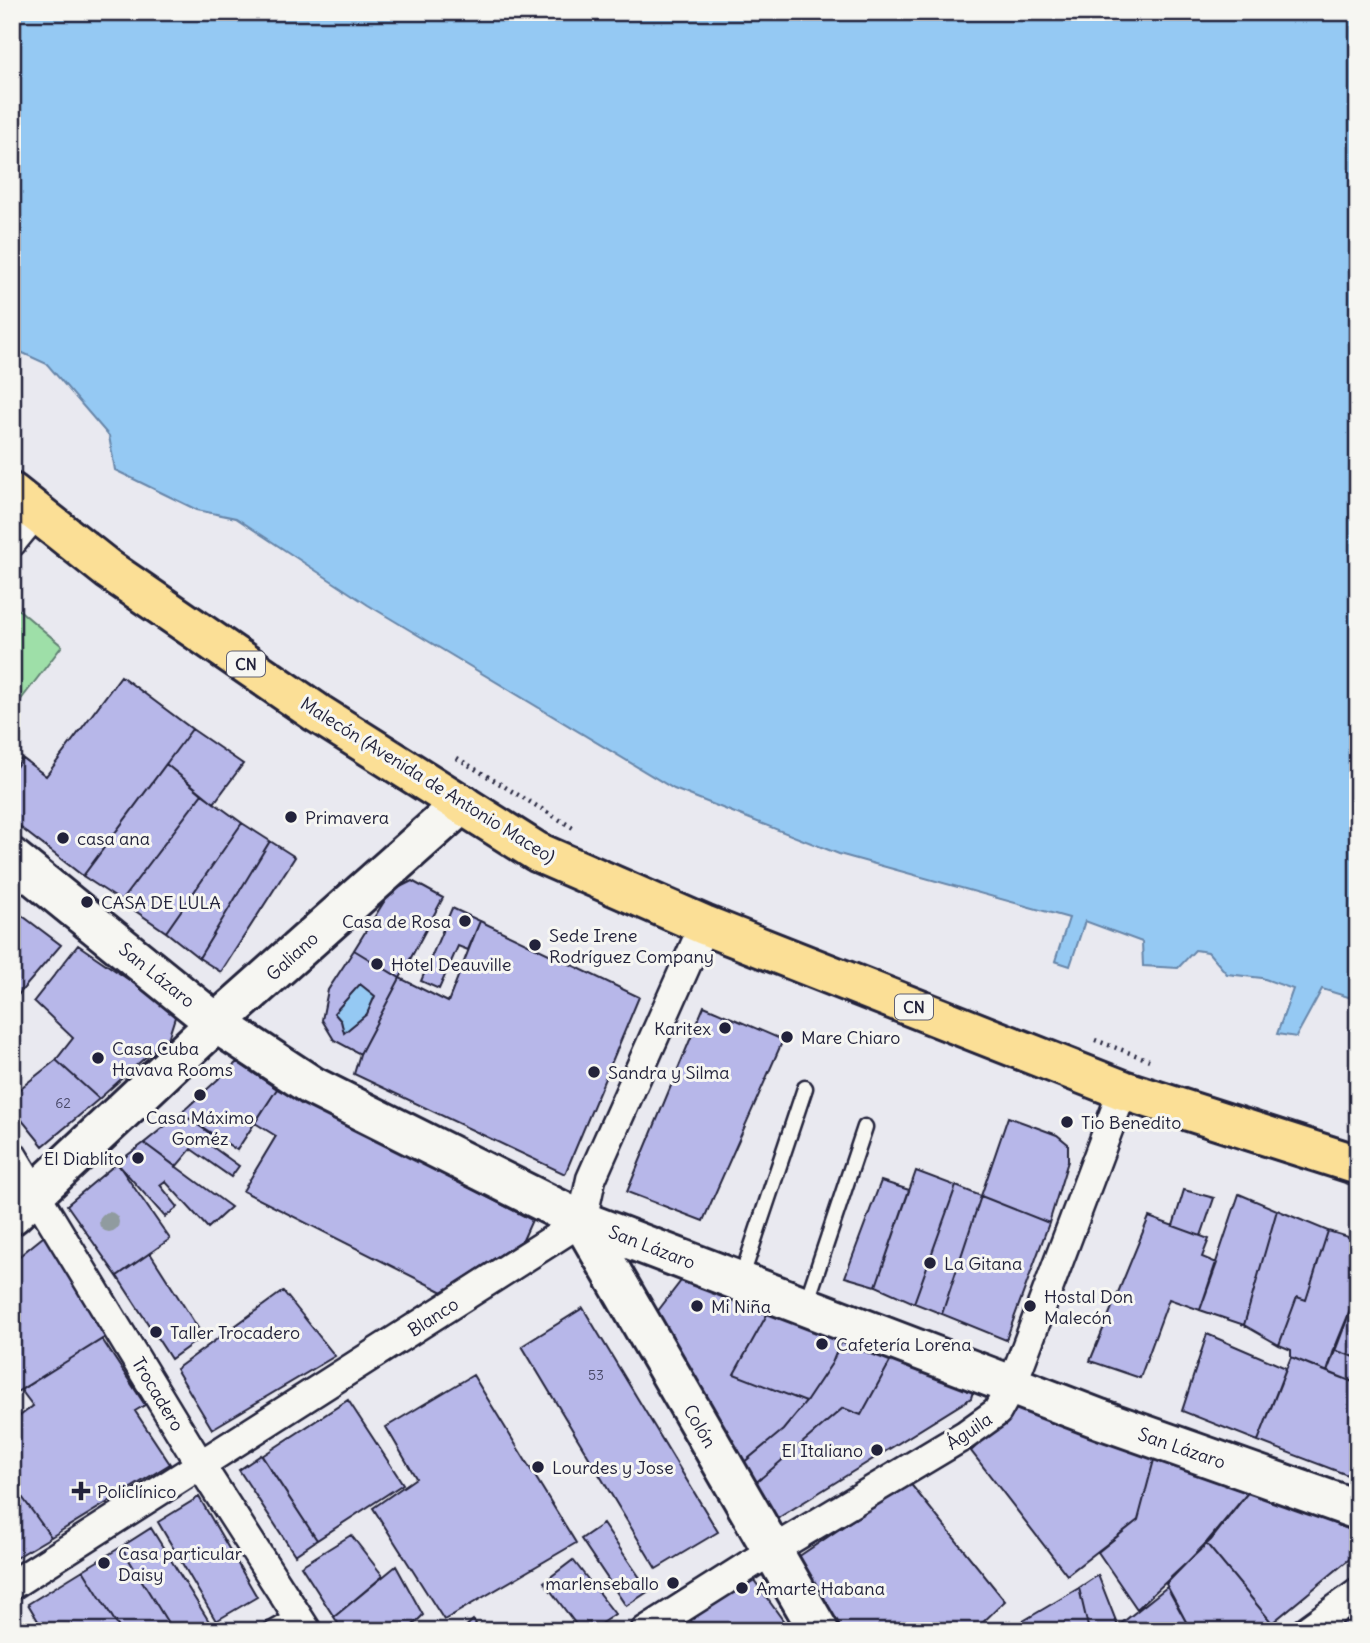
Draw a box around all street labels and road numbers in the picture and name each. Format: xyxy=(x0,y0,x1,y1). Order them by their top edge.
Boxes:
road number: CN xyxy=(227,652,265,677)
street label: Malecón (Avenida de Antonio Maceo) xyxy=(296,692,560,868)
street label: Galiano xyxy=(261,927,323,985)
street label: San Lázaro xyxy=(114,937,200,1013)
road number: CN xyxy=(895,995,933,1020)
street label: San Lázaro xyxy=(605,1220,699,1274)
street label: Blanco xyxy=(403,1292,463,1342)
street label: Trocadero xyxy=(127,1353,189,1435)
street label: Colón xyxy=(678,1400,722,1452)
street label: Águila xyxy=(942,1407,996,1455)
street label: San Lázaro xyxy=(1135,1422,1229,1474)

